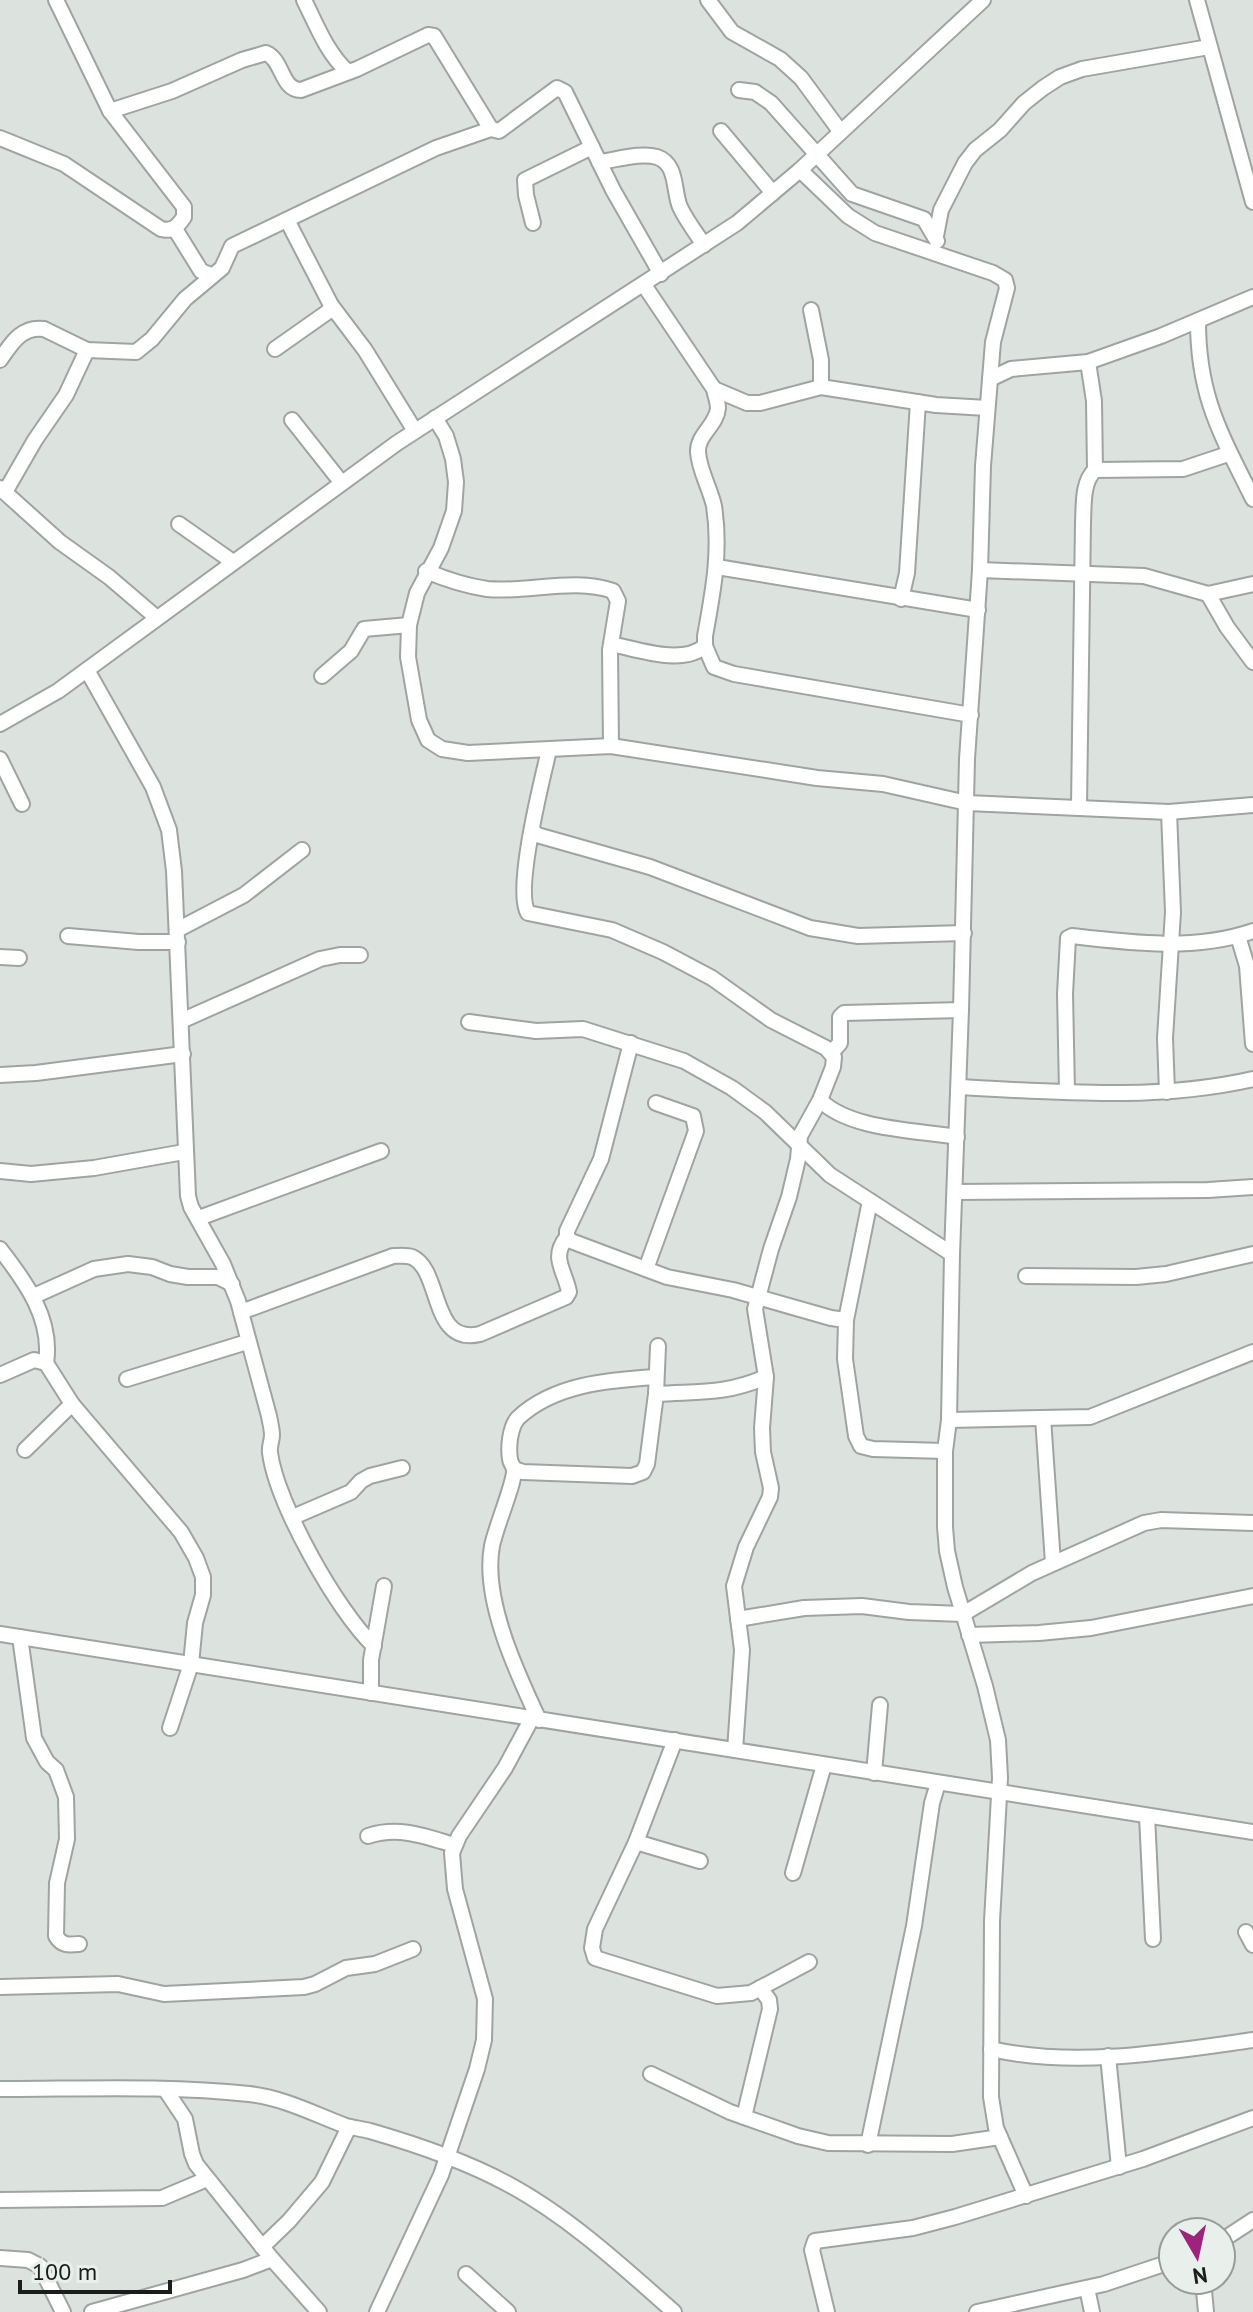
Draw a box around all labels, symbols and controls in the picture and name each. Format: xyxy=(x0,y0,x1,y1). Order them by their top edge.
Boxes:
north arrow xyxy=(1157,2216,1237,2296)
scale bar xyxy=(20,2244,170,2294)
text: 100 m xyxy=(32,2256,97,2287)
text: N xyxy=(1191,2261,1209,2291)

